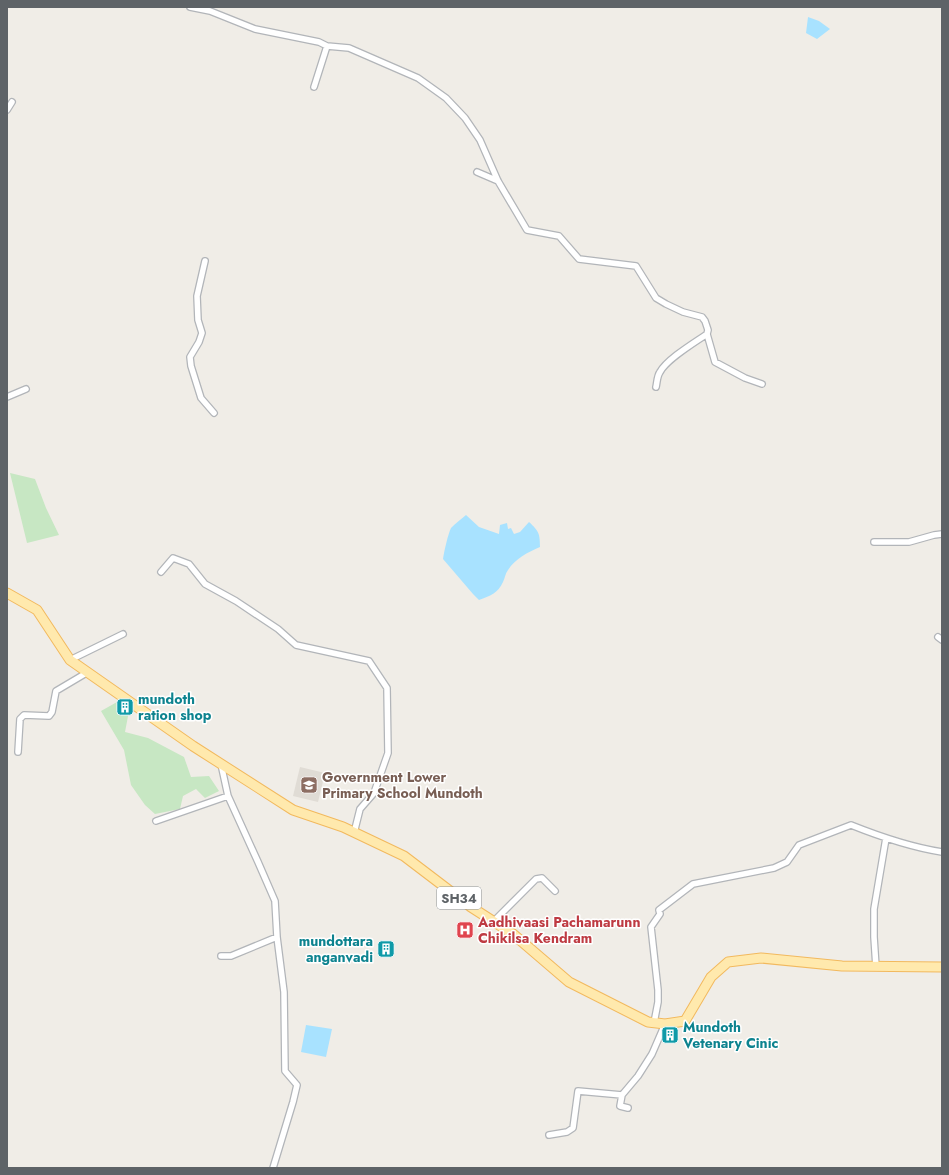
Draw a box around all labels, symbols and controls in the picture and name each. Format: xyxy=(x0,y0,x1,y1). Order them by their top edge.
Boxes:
place label: mundoth ration shop xyxy=(138,689,212,725)
building icon: mundoth ration shop xyxy=(115,697,135,717)
place label: Government Lower Primary School Mundoth xyxy=(322,767,483,803)
school or university icon: Government Lower Primary School Mundoth xyxy=(299,775,319,795)
road number: SH34 xyxy=(437,887,481,909)
place label: Aadhivaasi Pachamarunn Chikilsa Kendram xyxy=(477,912,640,948)
hospital icon: Aadhivaasi Pachamarunn Chikilsa Kendram xyxy=(455,920,475,940)
place label: mundottara anganvadi xyxy=(299,931,373,967)
building icon: mundottara anganvadi xyxy=(376,939,396,959)
place label: Mundoth Vetenary Cinic xyxy=(682,1017,779,1053)
building icon: Mundoth Vetenary Cinic xyxy=(660,1025,680,1045)

